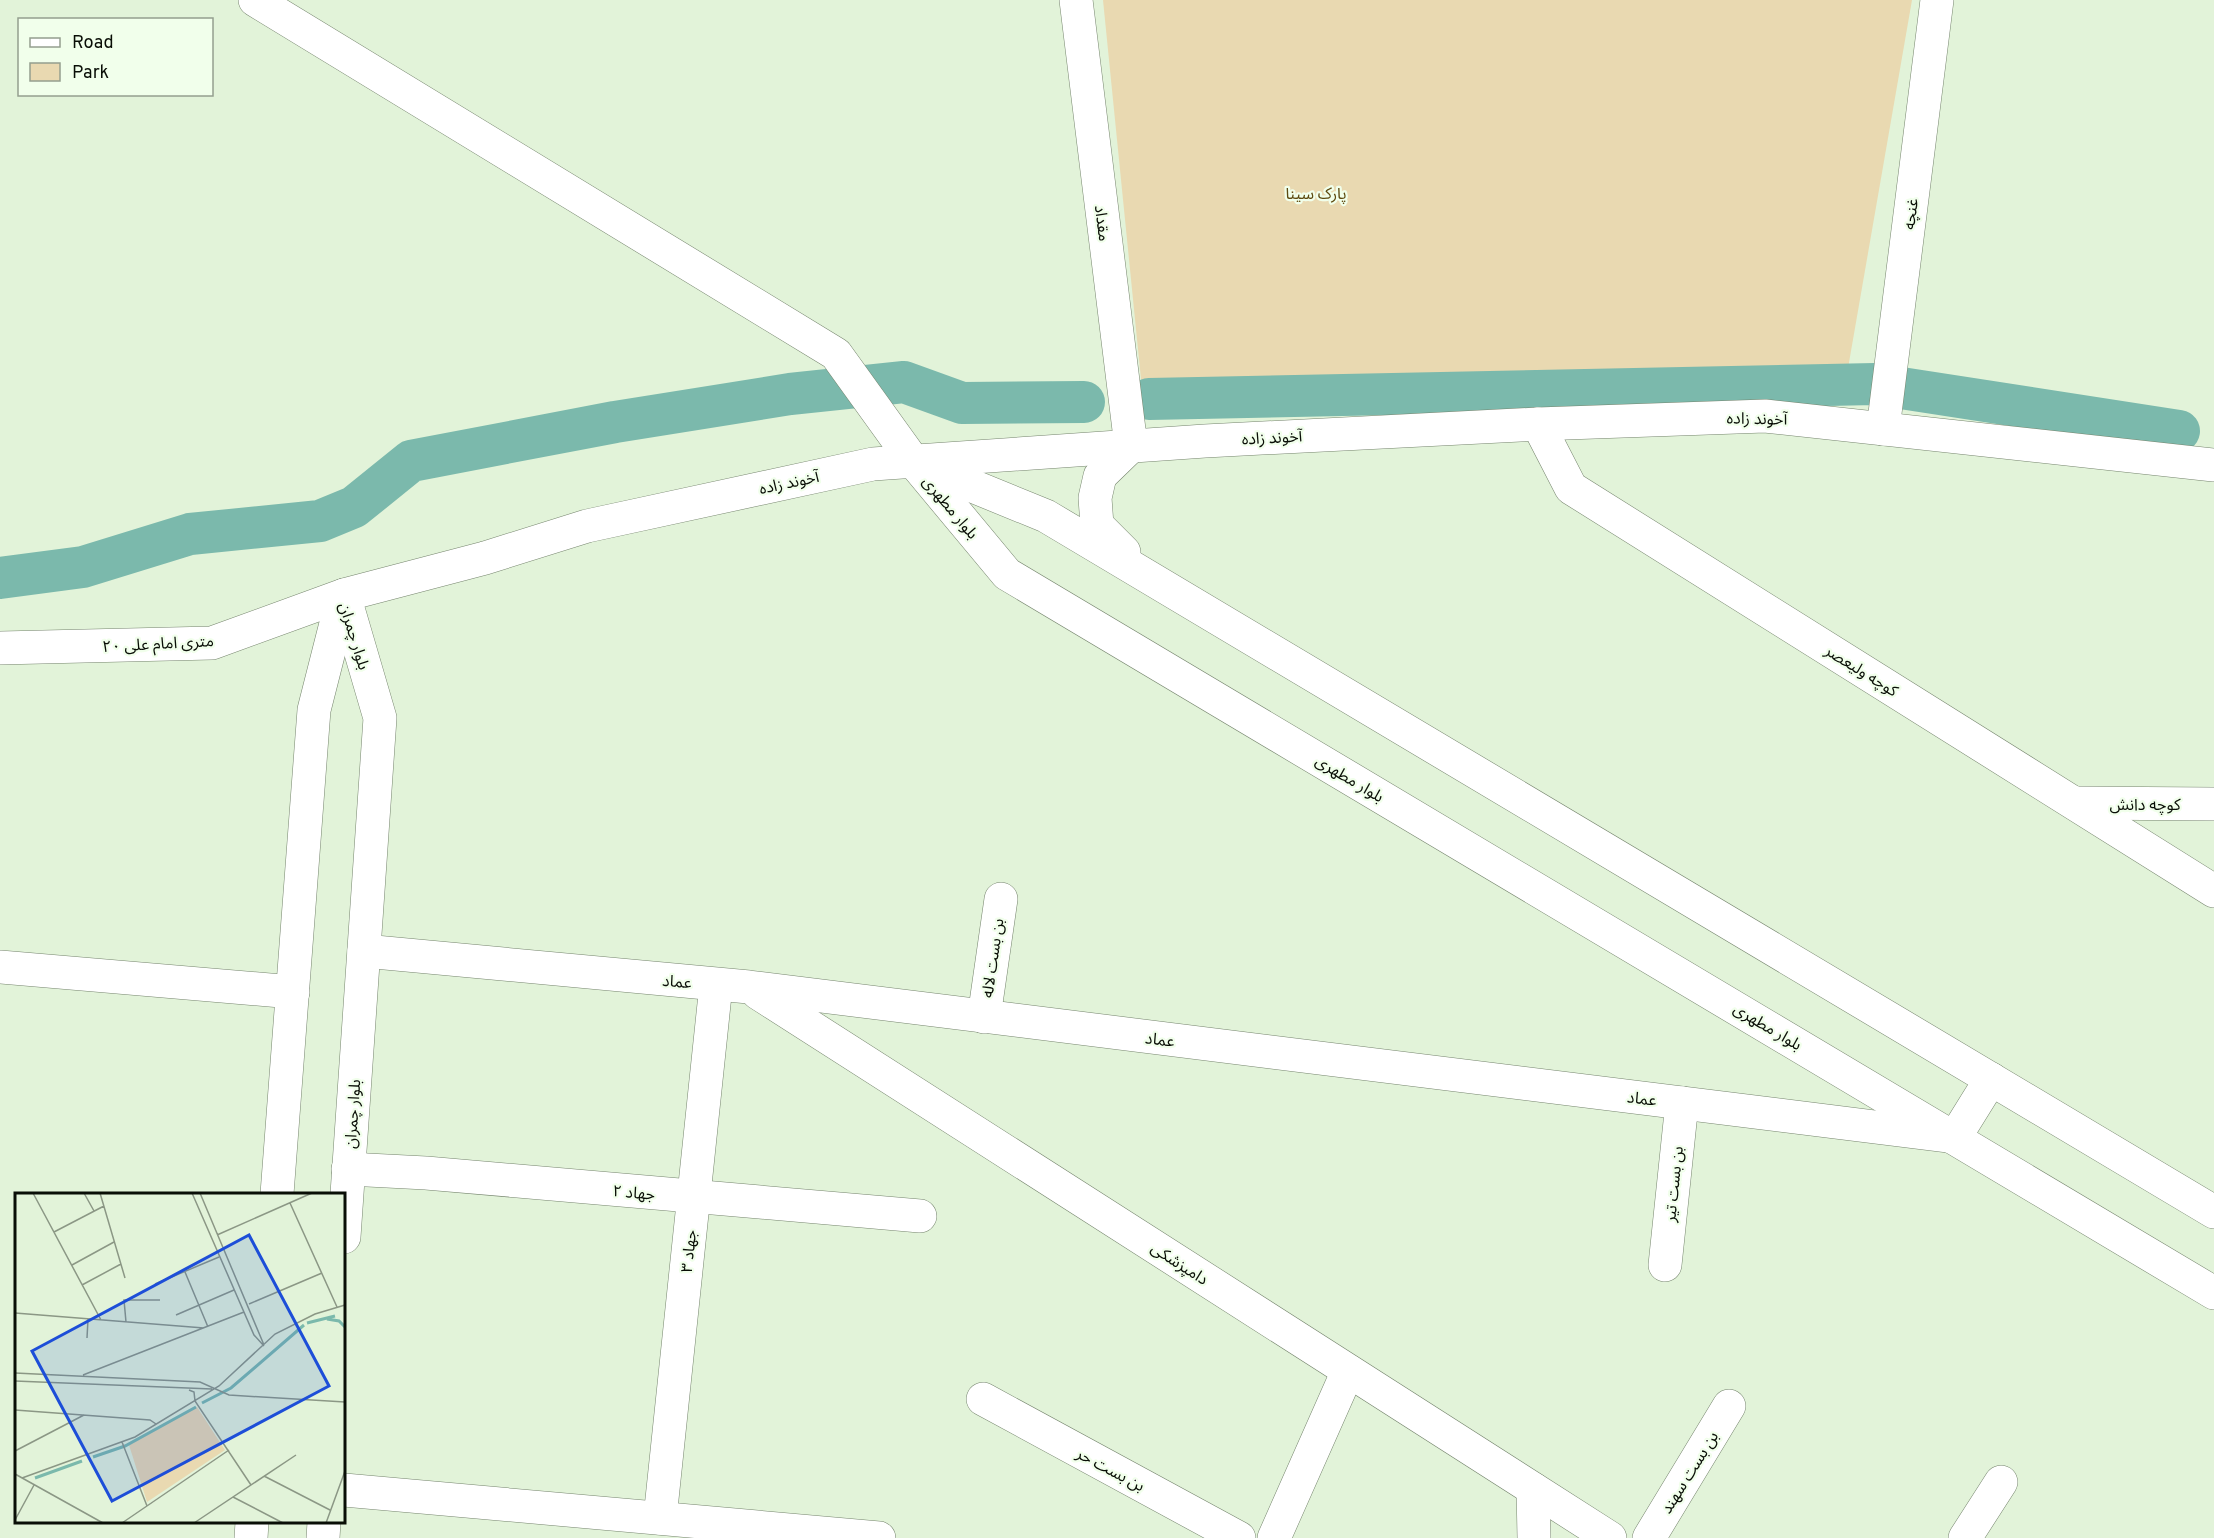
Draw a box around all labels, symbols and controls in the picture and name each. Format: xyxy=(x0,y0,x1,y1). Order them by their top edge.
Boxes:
legend xyxy=(18,18,213,96)
text: Road xyxy=(72,32,114,55)
text: Park xyxy=(72,62,109,85)
park label: پارک سینا xyxy=(1285,185,1347,205)
street label: غنچه xyxy=(1900,197,1924,231)
street label: مقداد xyxy=(1089,204,1113,242)
street label: آخوند زاده xyxy=(1726,409,1789,431)
street label: آخوند زاده xyxy=(1241,427,1304,451)
street label: آخوند زاده xyxy=(758,468,822,500)
street label: بلوار مطهری xyxy=(917,473,982,544)
street label: بلوار چمران xyxy=(333,600,373,673)
street label: ۲۰ متری امام علی xyxy=(102,632,214,659)
street label: کوچه ولیعصر xyxy=(1820,641,1901,702)
street label: بلوار مطهری xyxy=(1311,751,1387,808)
street label: کوچه دانش xyxy=(2109,796,2181,816)
street label: بن بست لاله xyxy=(979,917,1009,999)
street label: عماد xyxy=(661,972,692,994)
street label: بلوار مطهری xyxy=(1729,999,1805,1056)
street label: عماد xyxy=(1144,1029,1176,1053)
street label: بلوار چمران xyxy=(342,1079,366,1149)
street label: عماد xyxy=(1626,1088,1658,1112)
street label: بن بست تیر xyxy=(1661,1145,1689,1224)
street label: جهاد ۲ xyxy=(612,1182,656,1206)
inset map xyxy=(15,1193,345,1523)
street label: جهاد ۳ xyxy=(678,1229,702,1274)
street label: دامپزشکی xyxy=(1147,1239,1211,1291)
street label: بن بست سهند xyxy=(1657,1428,1724,1518)
street label: بن بست حر xyxy=(1072,1444,1148,1497)

